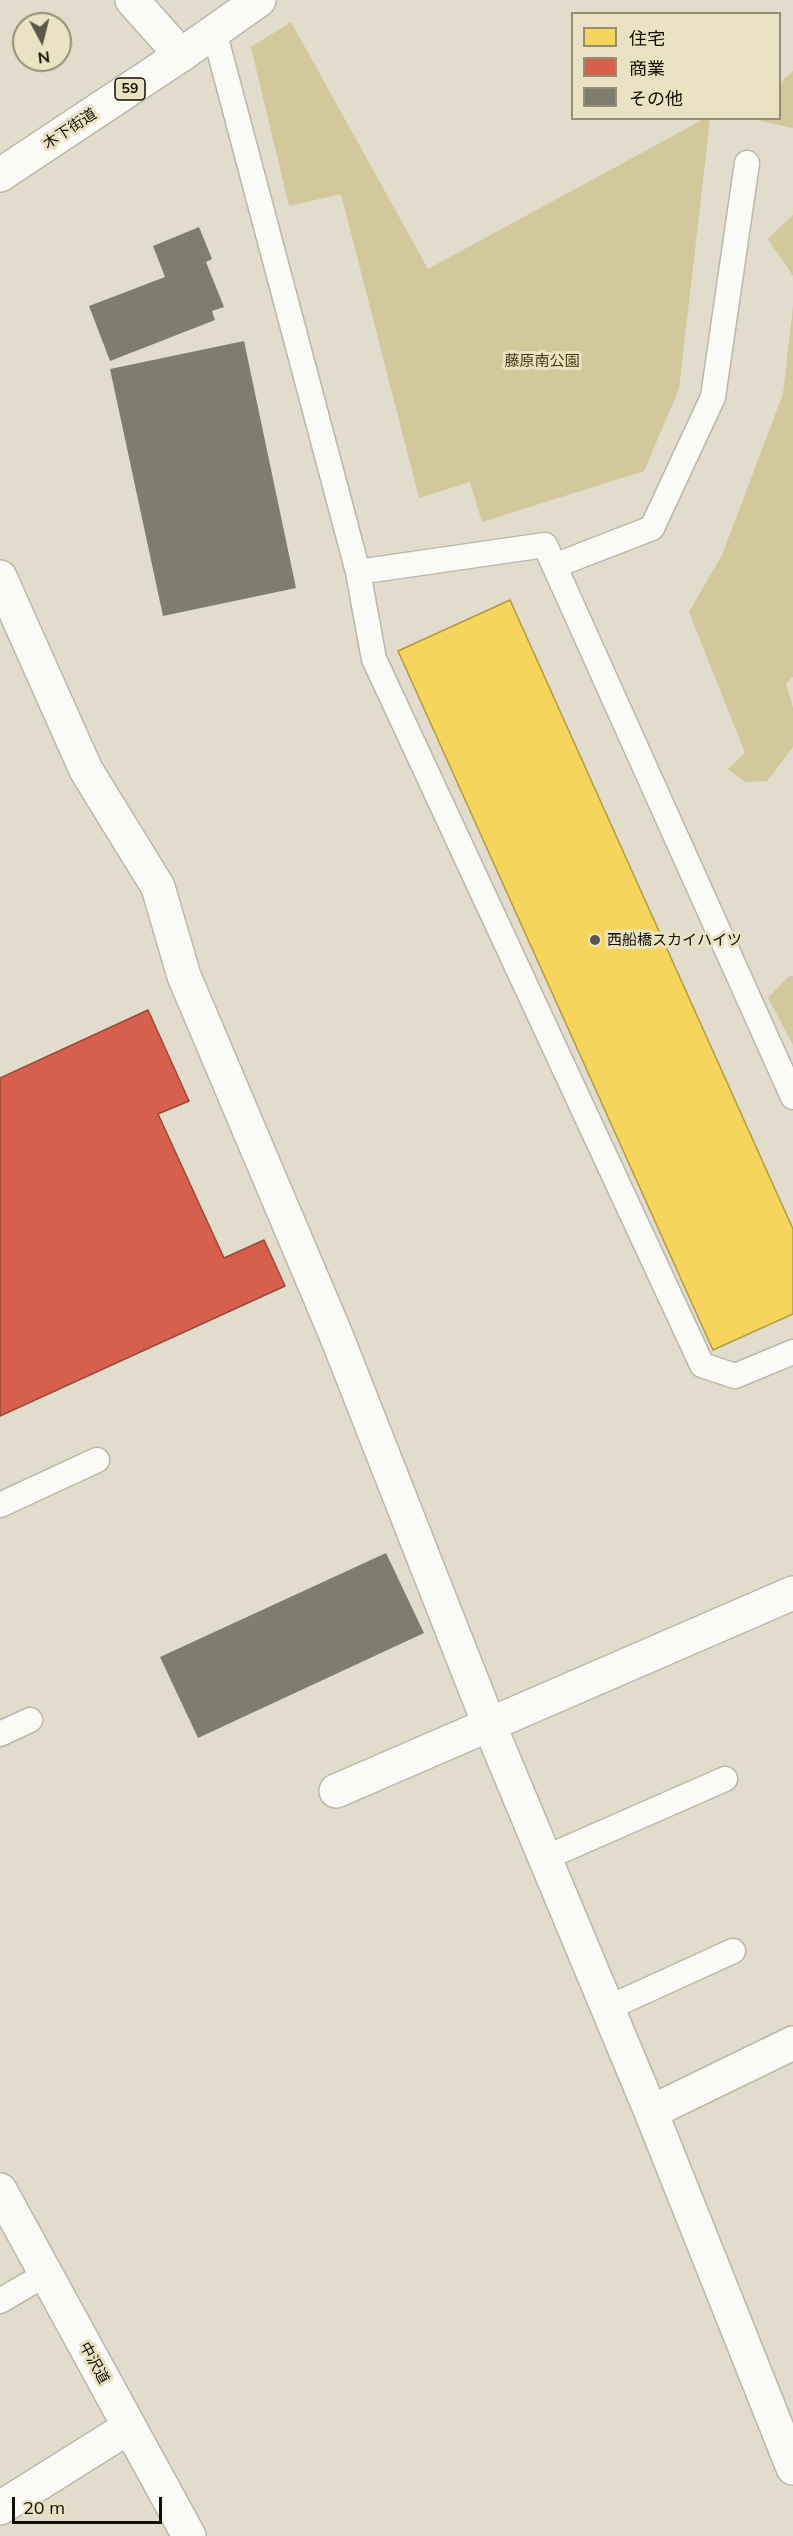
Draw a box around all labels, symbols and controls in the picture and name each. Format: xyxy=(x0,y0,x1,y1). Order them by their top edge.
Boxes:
north arrow xyxy=(12,12,72,72)
legend xyxy=(571,12,781,120)
text: 住宅 xyxy=(629,27,665,50)
text: N xyxy=(37,47,51,69)
text: 商業 xyxy=(629,57,665,80)
road number: 59 xyxy=(115,78,145,100)
text: その他 xyxy=(629,87,683,110)
street label: 木下街道 xyxy=(40,105,100,153)
park label: 藤原南公園 xyxy=(505,352,579,370)
place label: 西船橋スカイハイツ xyxy=(607,931,742,949)
marker: 西船橋スカイハイツ xyxy=(588,933,602,947)
street label: 中沢道 xyxy=(75,2339,113,2387)
scale bar xyxy=(15,2485,165,2523)
text: 20 m xyxy=(23,2496,65,2519)

